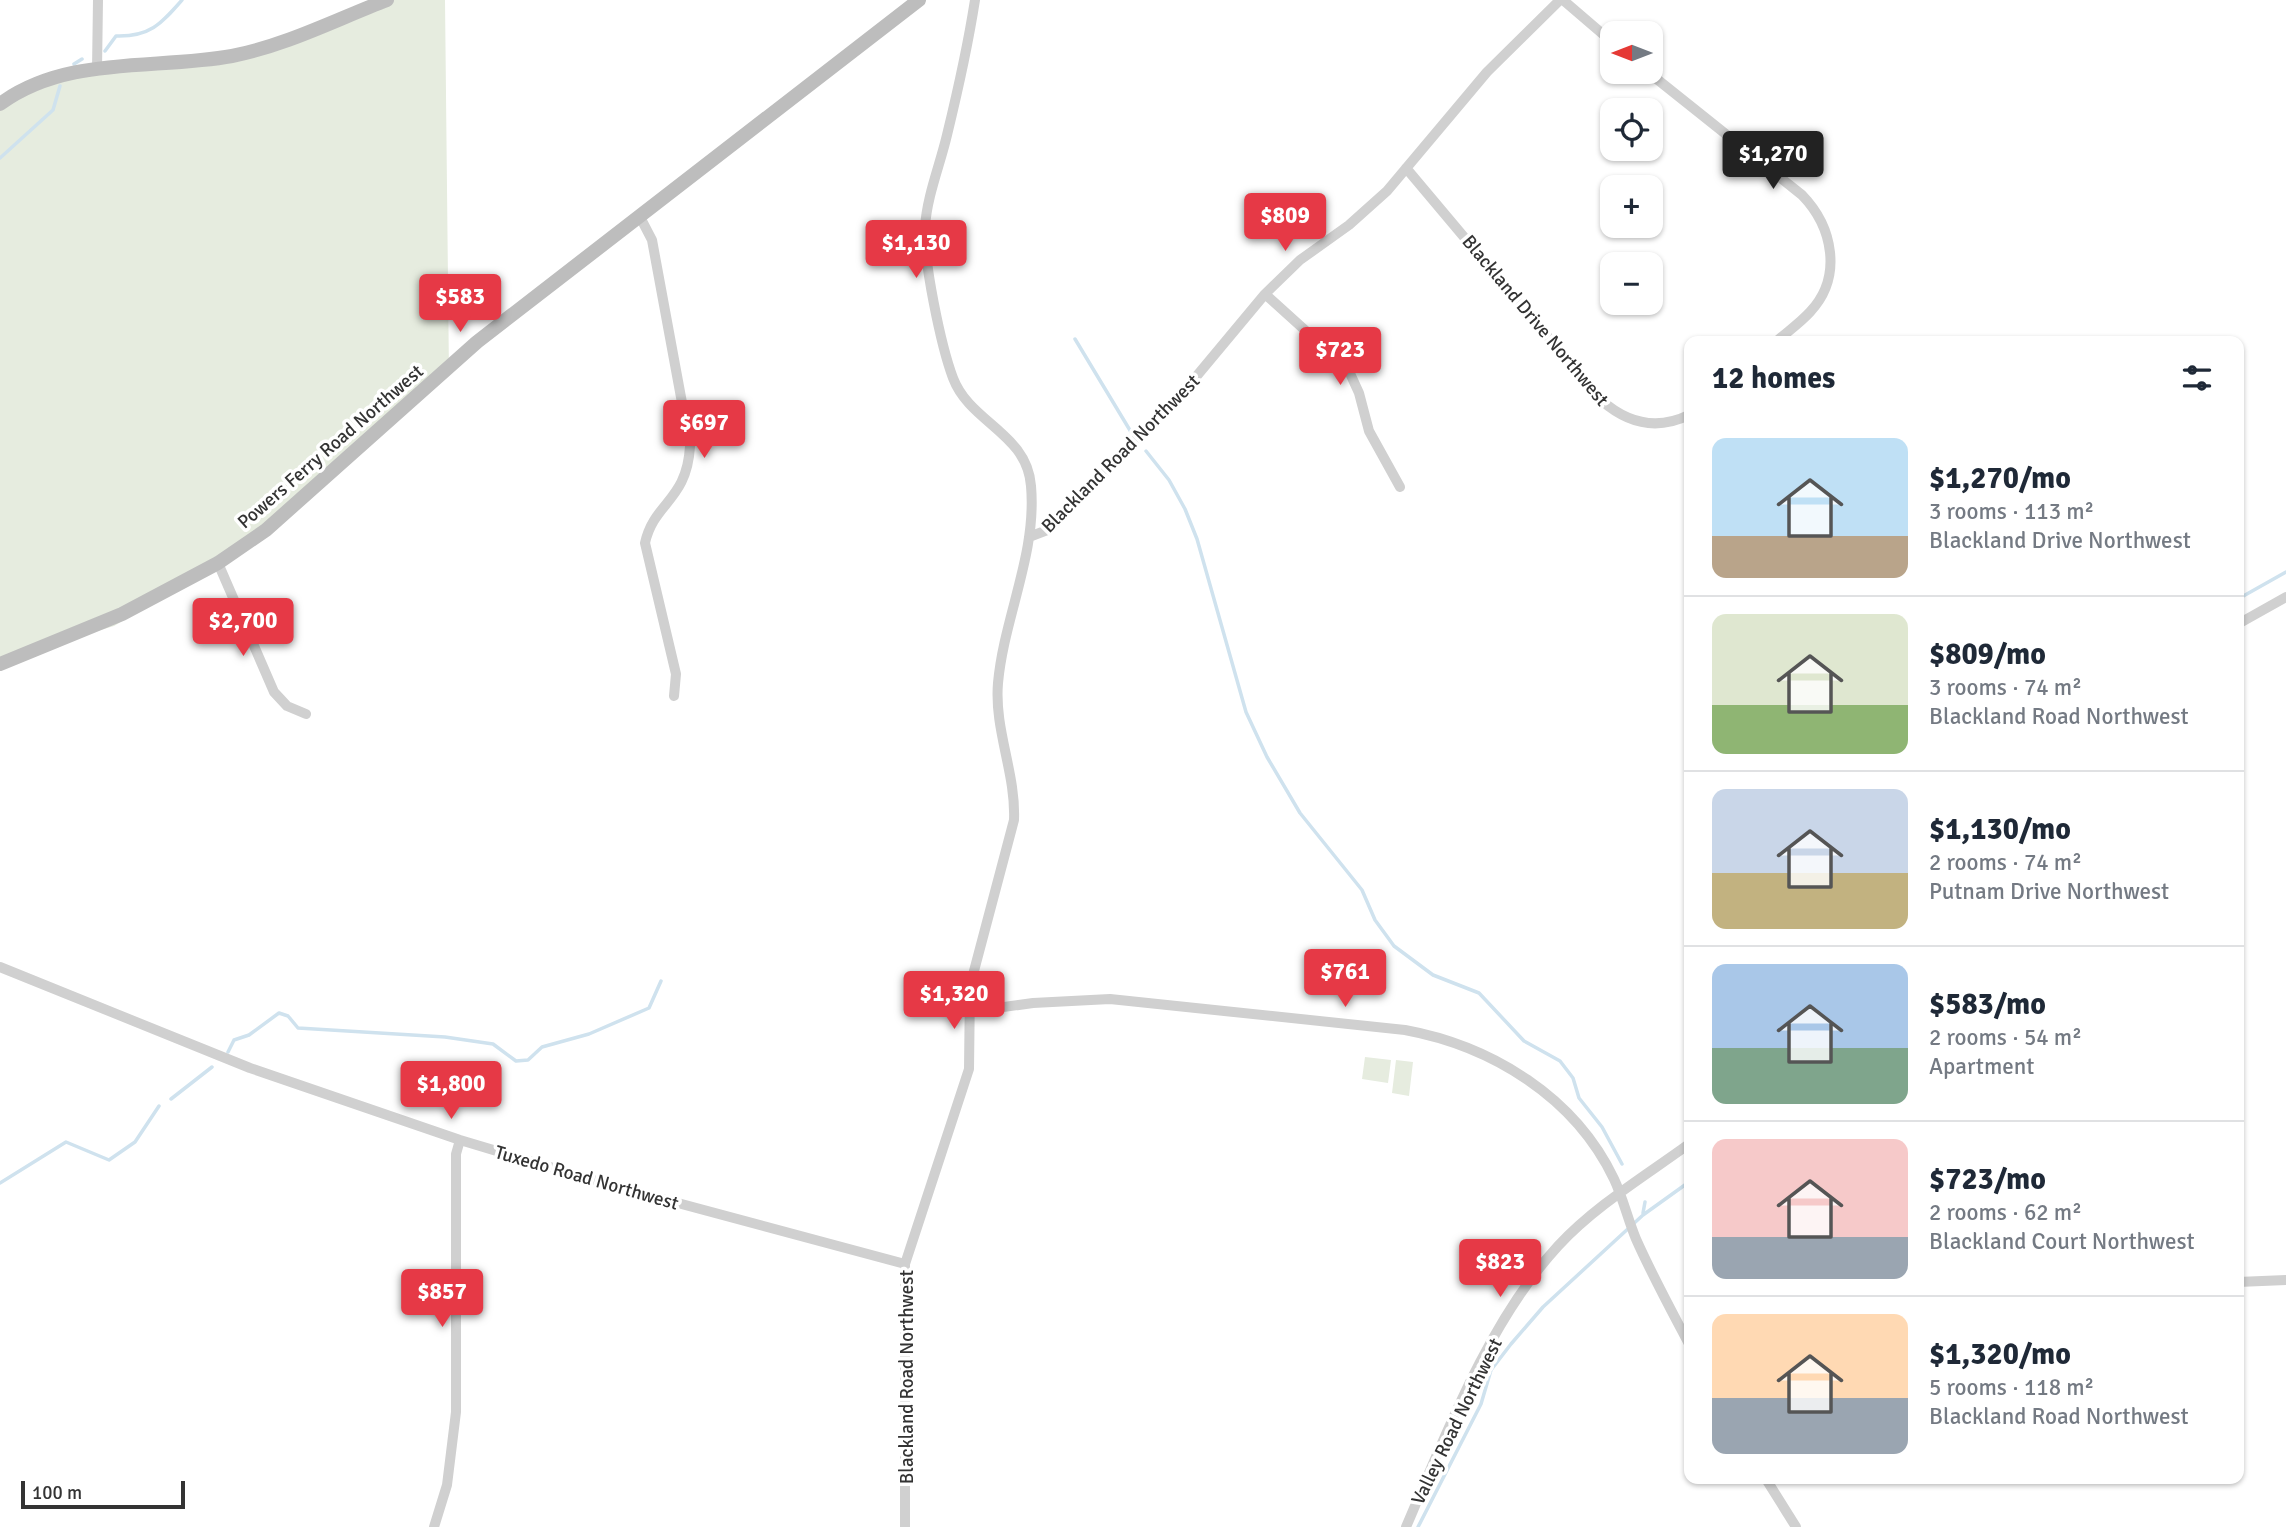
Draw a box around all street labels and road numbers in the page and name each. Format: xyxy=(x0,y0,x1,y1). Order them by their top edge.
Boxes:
street label: Blackland Drive Northwest xyxy=(1457,230,1614,411)
street label: Powers Ferry Road Northwest xyxy=(233,359,429,534)
street label: Blackland Road Northwest xyxy=(1036,369,1205,538)
street label: Tuxedo Road Northwest xyxy=(492,1140,682,1216)
street label: Blackland Road Northwest xyxy=(895,1269,919,1484)
street label: Valley Road Northwest xyxy=(1406,1334,1508,1509)

